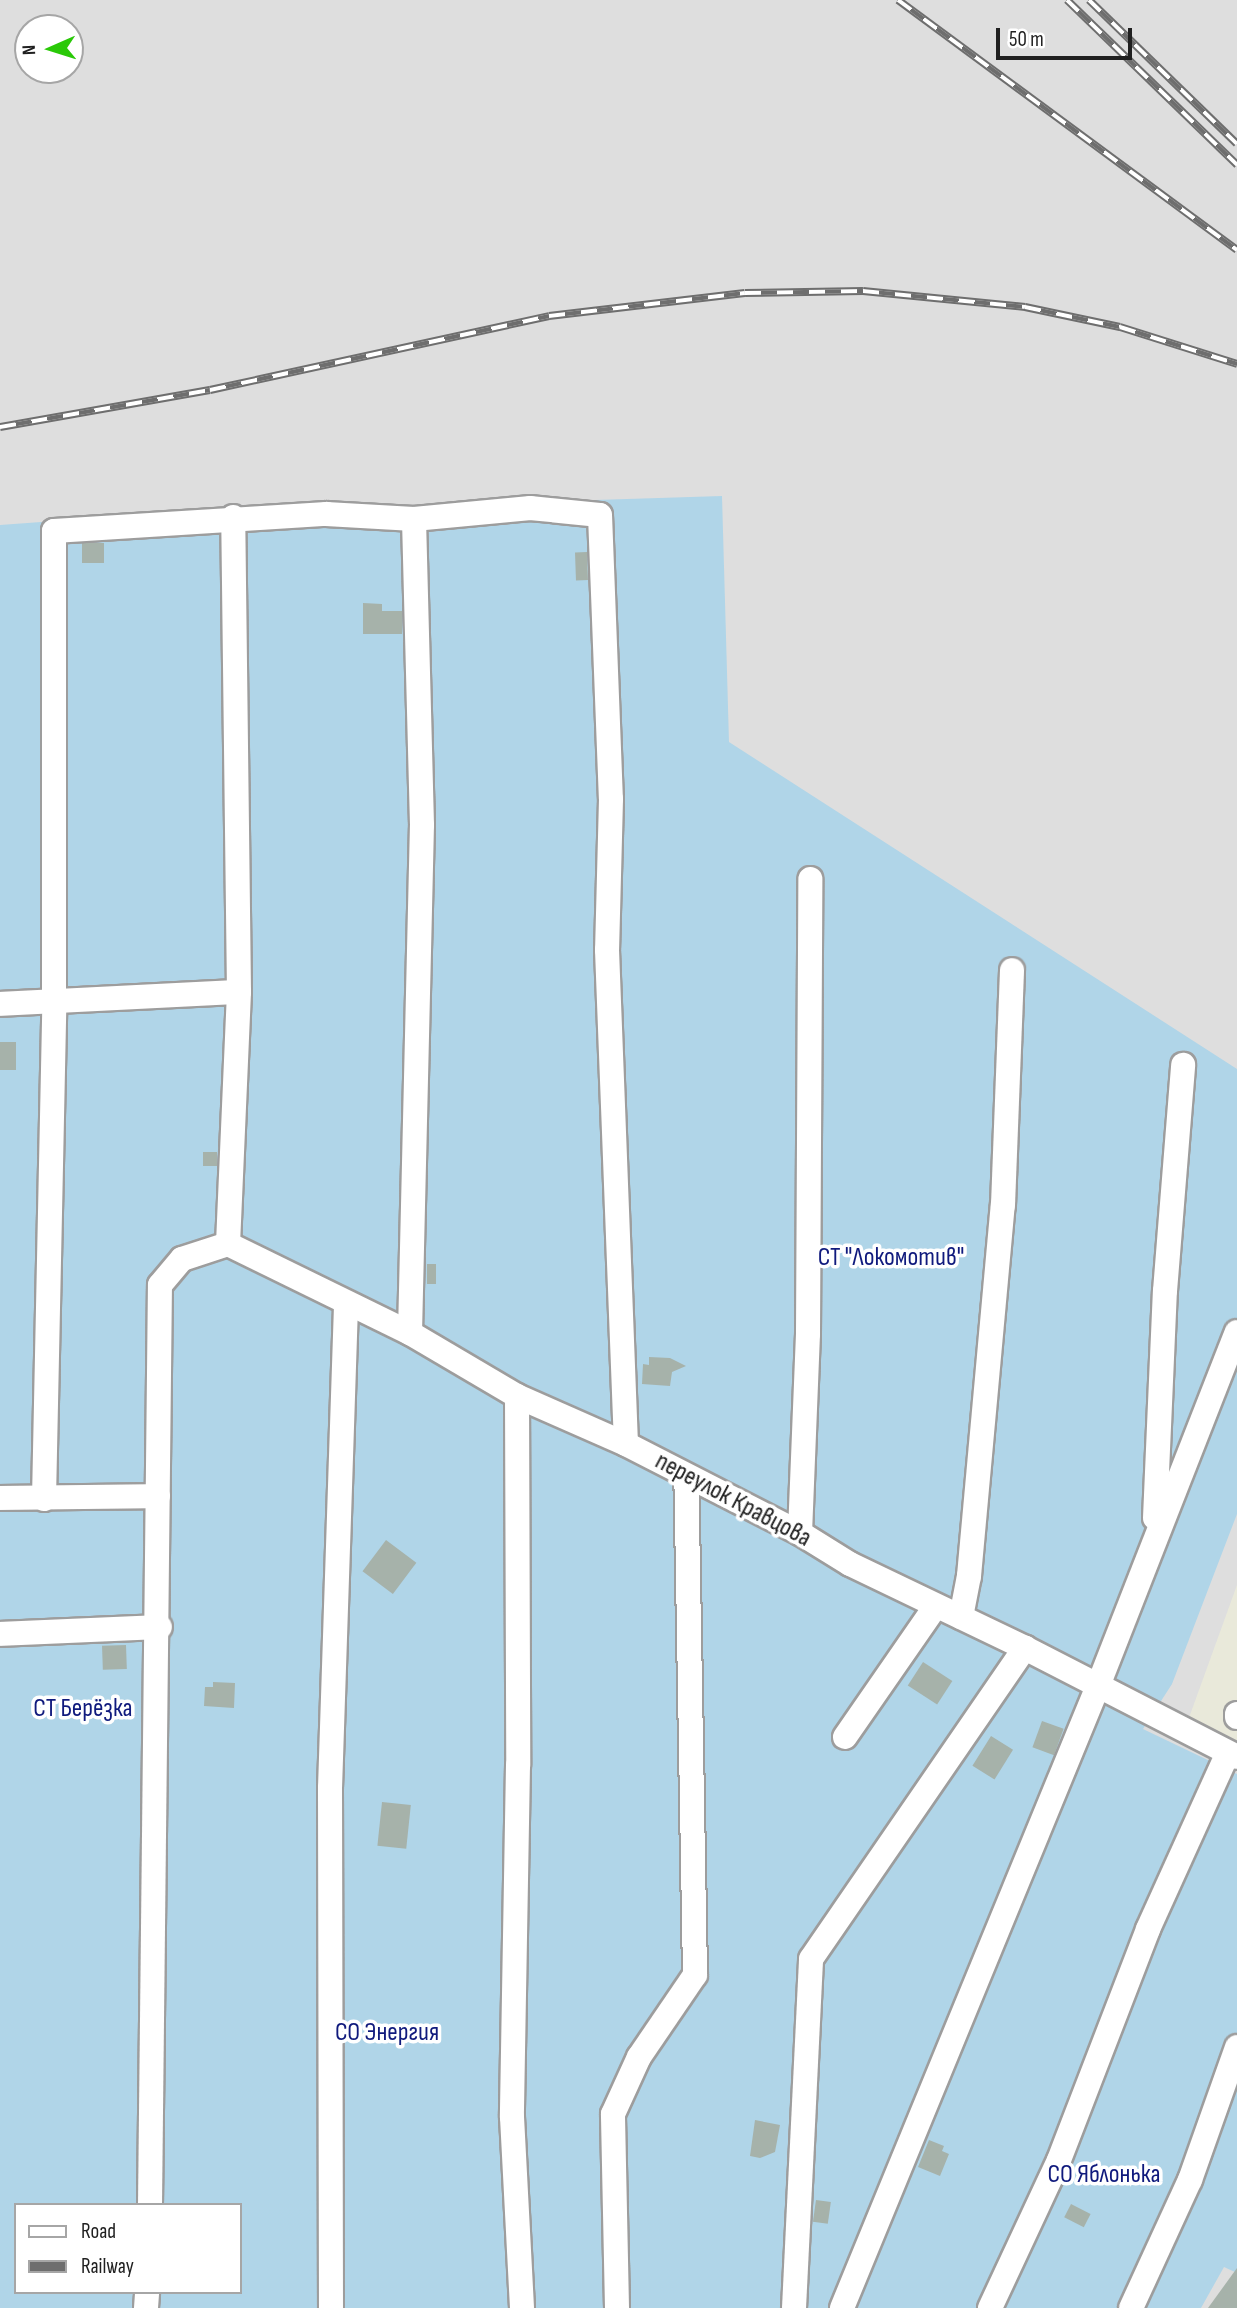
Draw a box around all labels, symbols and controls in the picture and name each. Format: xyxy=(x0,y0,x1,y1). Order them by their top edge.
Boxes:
north arrow xyxy=(14,14,84,84)
scale bar xyxy=(999,14,1136,58)
text: 50 m xyxy=(1009,27,1044,52)
text: N xyxy=(18,44,41,56)
park label: СТ "Локомотив" xyxy=(818,1242,964,1274)
street label: переулок Кравцова xyxy=(650,1446,816,1554)
park label: СТ Берёзка xyxy=(33,1693,133,1725)
park label: СО Энергия xyxy=(335,2017,439,2049)
park label: СО Яблонька xyxy=(1048,2159,1160,2191)
legend xyxy=(14,2203,242,2294)
text: Road xyxy=(81,2219,116,2244)
text: Railway xyxy=(81,2254,134,2279)

